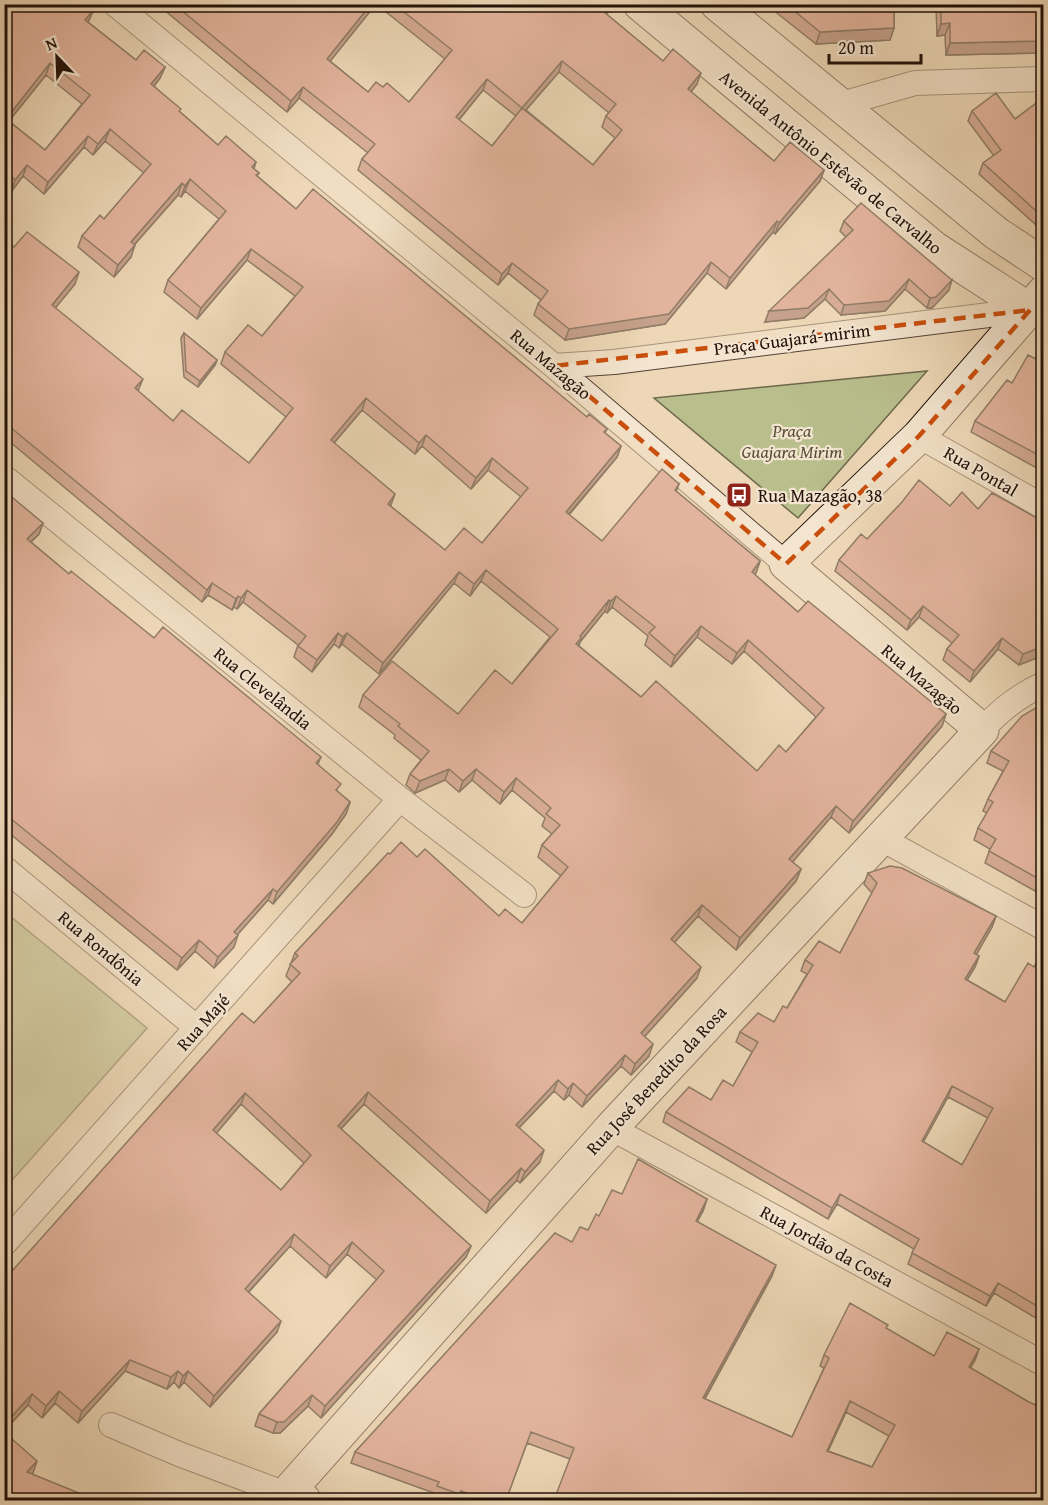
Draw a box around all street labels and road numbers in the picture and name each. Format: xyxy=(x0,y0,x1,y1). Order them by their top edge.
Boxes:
street label: Avenida Antônio Estêvão de Carvalho xyxy=(714,63,948,261)
street label: Praça Guajará-mirim xyxy=(712,316,872,362)
street label: Rua Mazagão xyxy=(504,322,598,406)
street label: Rua Pontal xyxy=(939,439,1023,503)
street label: Rua Mazagão xyxy=(875,637,969,721)
street label: Rua Clevelândia xyxy=(208,640,318,736)
street label: Rua Rondônia xyxy=(52,904,150,992)
street label: Rua Majé xyxy=(170,987,236,1057)
street label: Rua José Benedito da Rosa xyxy=(579,999,733,1161)
street label: Rua Jordão da Costa xyxy=(755,1198,899,1294)

